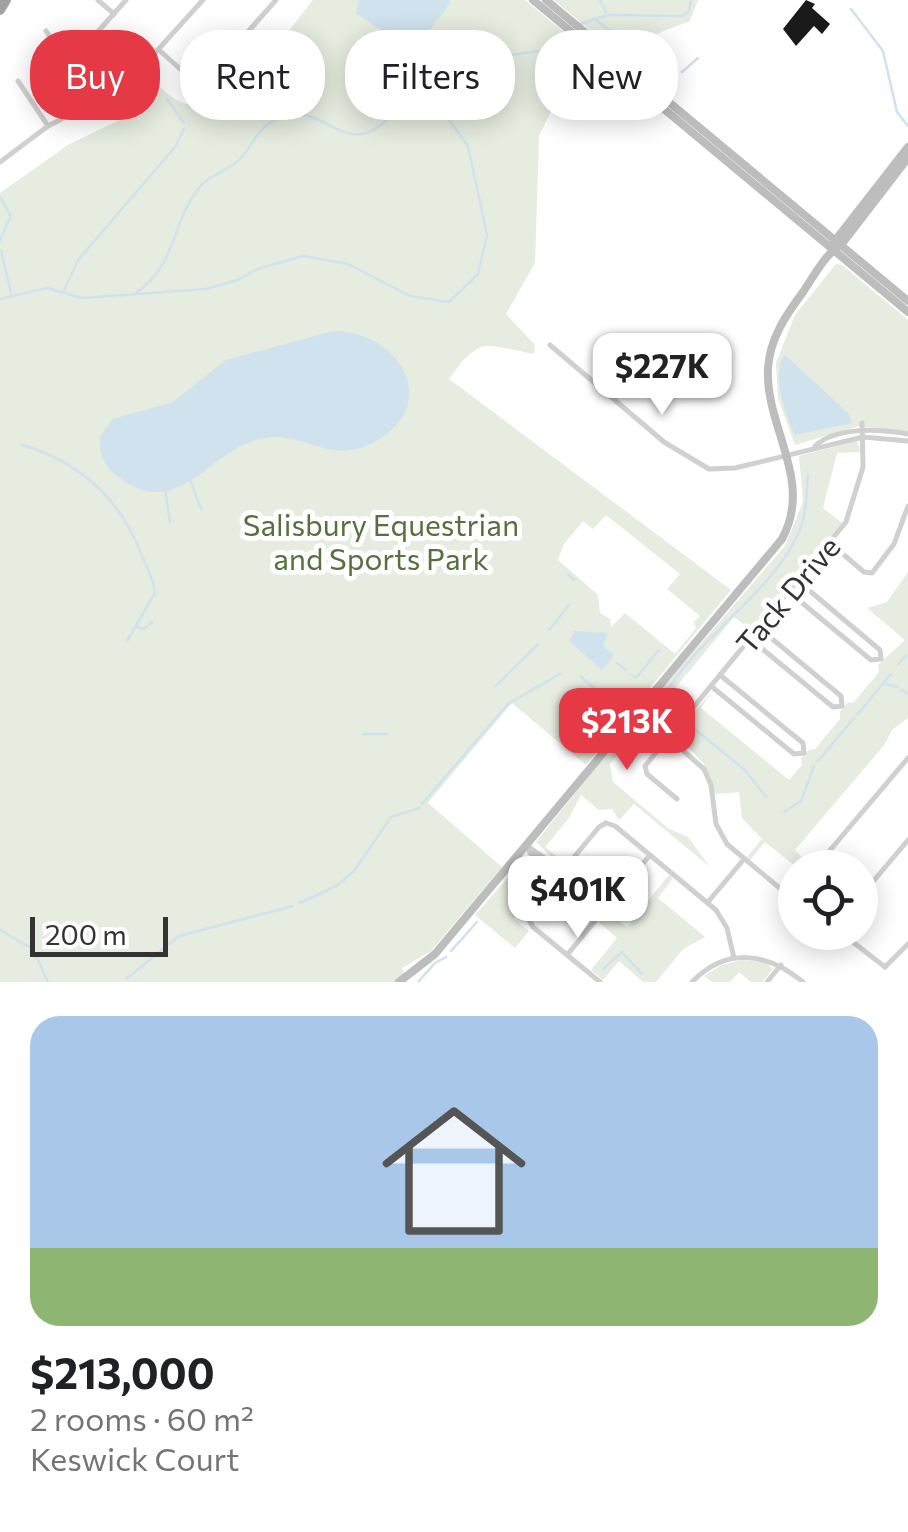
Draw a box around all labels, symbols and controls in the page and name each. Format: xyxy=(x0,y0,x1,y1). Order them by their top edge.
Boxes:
chip: Buy xyxy=(30,30,160,120)
chip: Rent xyxy=(180,30,325,120)
chip: Filters xyxy=(345,30,515,120)
chip: New xyxy=(535,30,678,120)
pin: $227K xyxy=(592,333,732,418)
text: $227K xyxy=(615,345,709,385)
park label: Salisbury Equestrian and Sports Park xyxy=(243,505,519,576)
street label: Tack Drive xyxy=(727,528,847,660)
pin: $213K xyxy=(557,688,697,773)
text: $213K xyxy=(581,700,673,740)
map controls xyxy=(778,850,878,950)
button: locate xyxy=(778,850,878,950)
pin: $401K xyxy=(508,856,648,941)
text: $401K xyxy=(530,868,626,908)
scale bar xyxy=(30,912,168,956)
text: 200 m xyxy=(45,917,127,951)
icon: home xyxy=(364,1081,544,1261)
text: $213,000 xyxy=(30,1346,215,1398)
text: 2 rooms · 60 m² xyxy=(30,1398,254,1438)
text: Keswick Court xyxy=(30,1438,239,1478)

